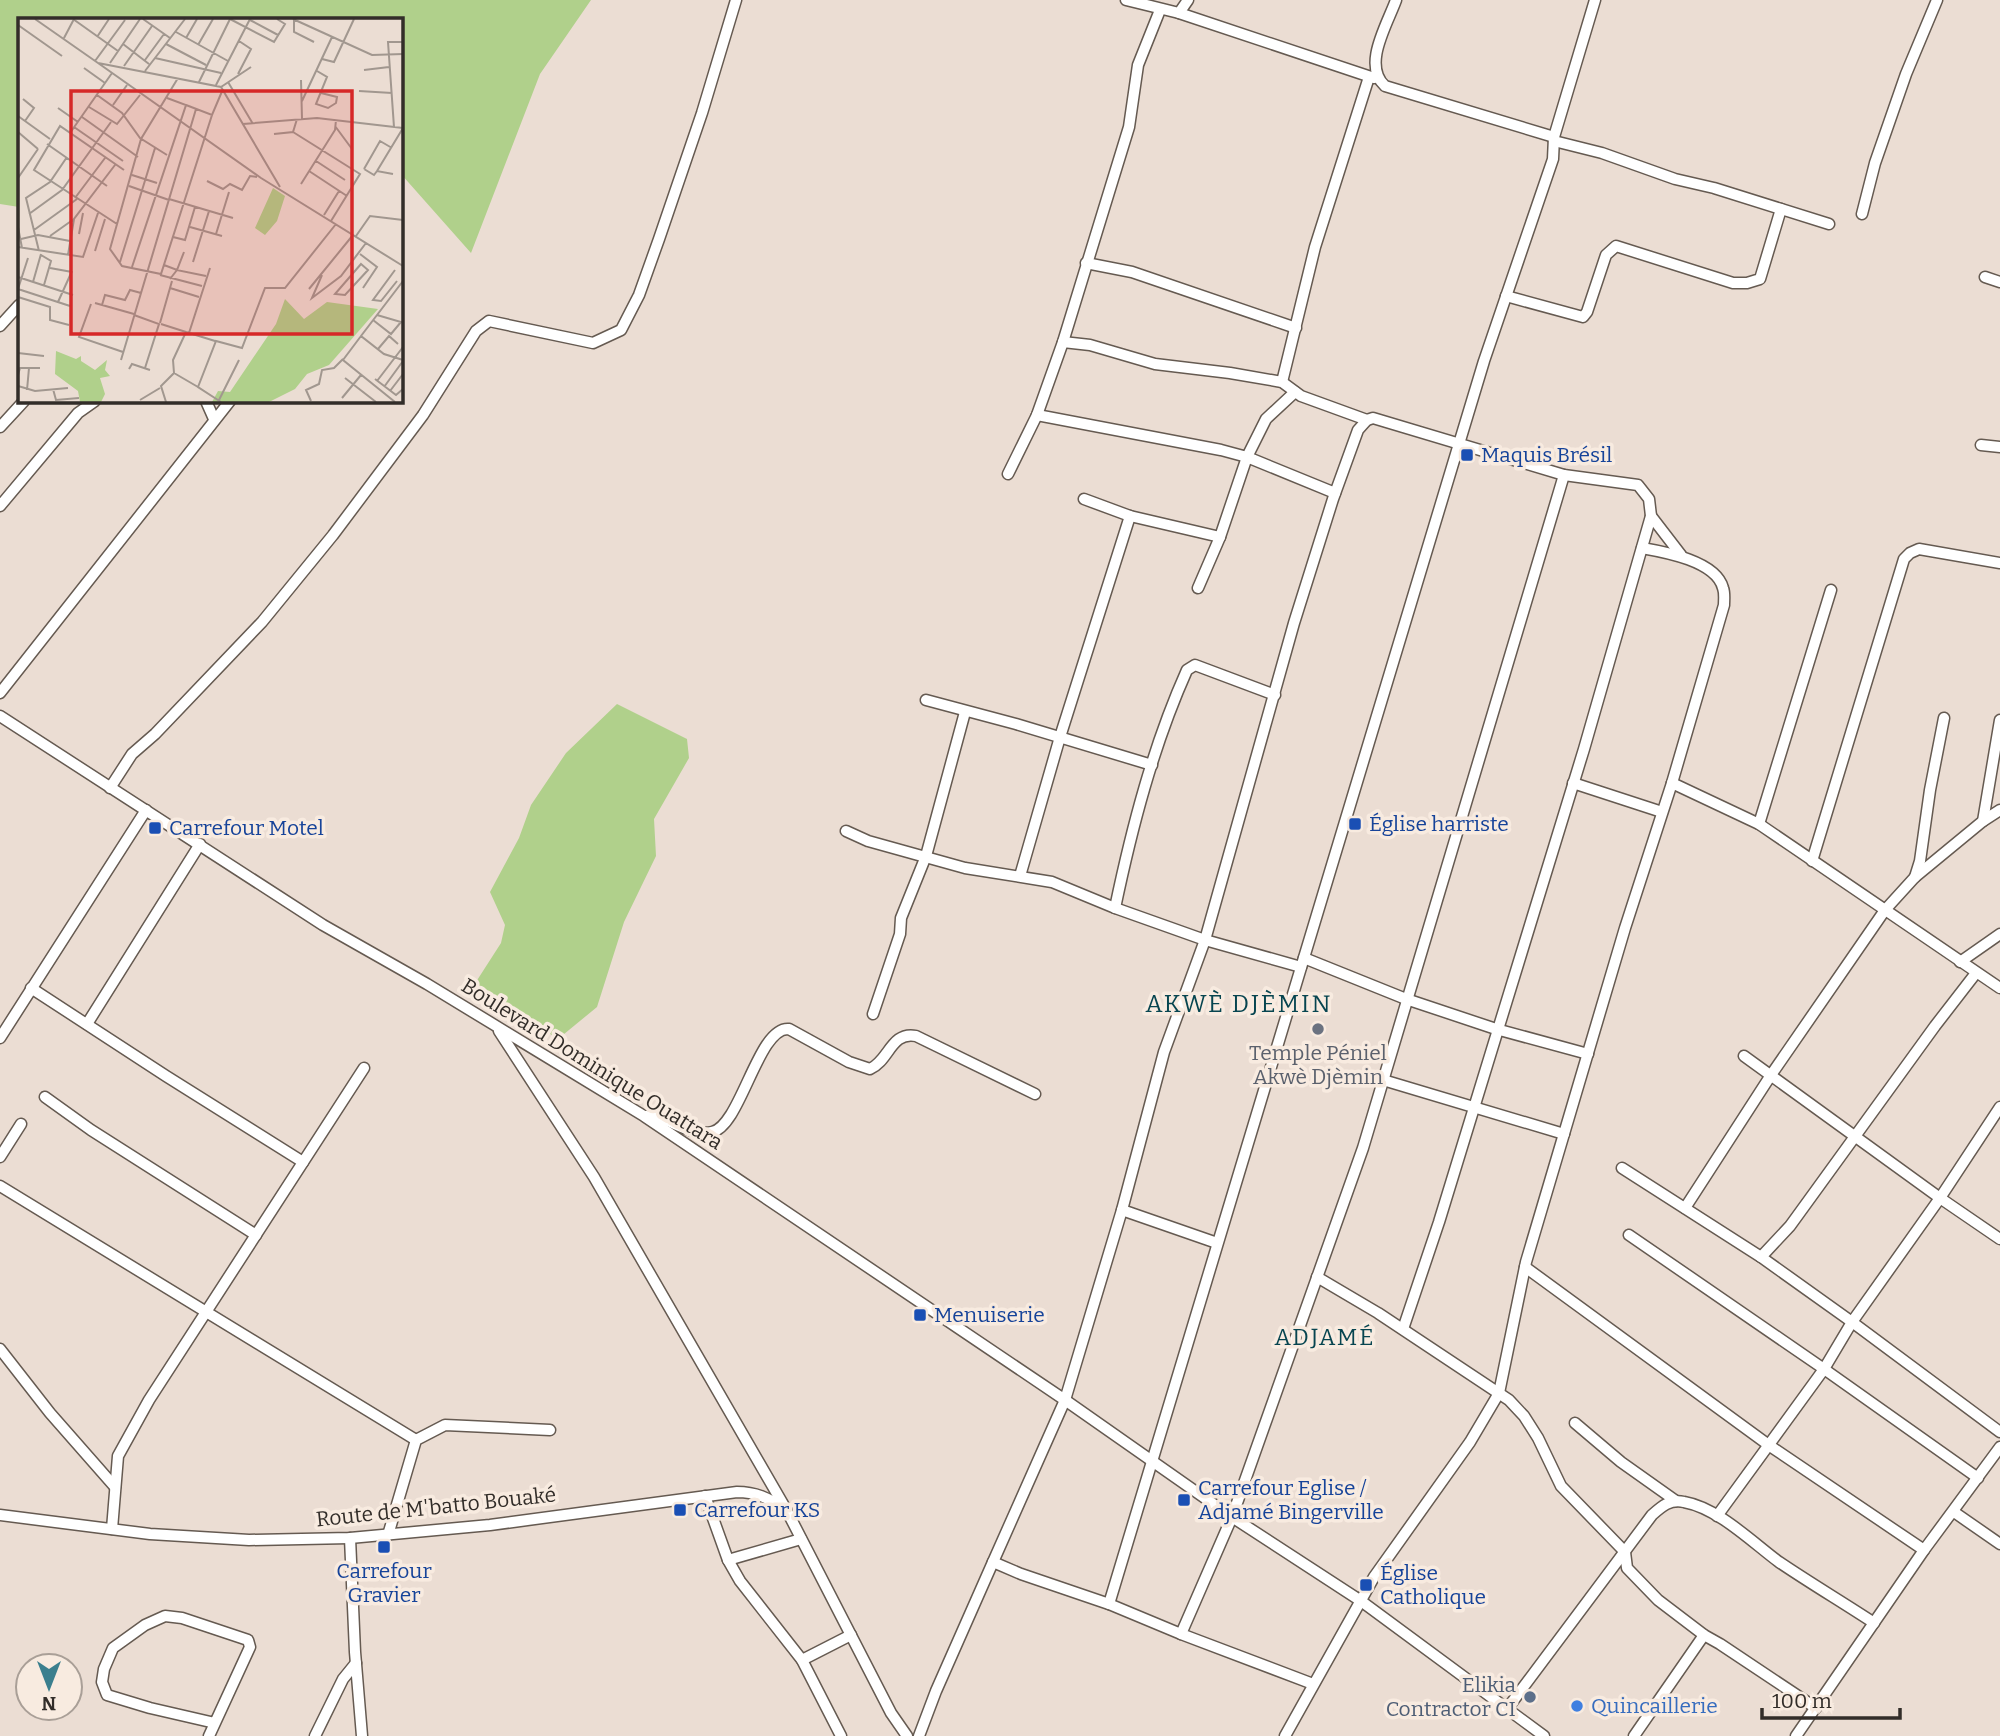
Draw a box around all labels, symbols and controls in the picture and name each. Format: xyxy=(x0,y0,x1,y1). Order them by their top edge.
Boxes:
inset map xyxy=(18,18,402,402)
place label: Maquis Brésil xyxy=(1481,442,1612,468)
marker: Maquis Brésil xyxy=(1459,447,1475,463)
place label: Église harriste xyxy=(1369,811,1509,837)
place label: Carrefour Motel xyxy=(169,815,324,841)
marker: Église harriste xyxy=(1347,816,1363,832)
marker: Carrefour Motel xyxy=(147,820,163,836)
street label: Boulevard Dominique Ouattara xyxy=(456,973,728,1156)
district label: AKWÈ DJÈMIN xyxy=(1145,989,1333,1018)
marker: Temple Péniel Akwè Djèmin xyxy=(1310,1021,1326,1037)
place label: Temple Péniel Akwè Djèmin xyxy=(1249,1040,1387,1090)
place label: Menuiserie xyxy=(934,1302,1045,1328)
marker: Menuiserie xyxy=(912,1307,928,1323)
district label: ADJAMÉ xyxy=(1275,1323,1375,1351)
place label: Carrefour Eglise / Adjamé Bingerville xyxy=(1198,1475,1384,1525)
street label: Route de M'batto Bouaké xyxy=(315,1481,557,1533)
marker: Carrefour Eglise / Adjamé Bingerville xyxy=(1176,1492,1192,1508)
place label: Carrefour KS xyxy=(694,1497,820,1523)
marker: Carrefour KS xyxy=(672,1502,688,1518)
marker: Carrefour Gravier xyxy=(376,1539,392,1555)
place label: Carrefour Gravier xyxy=(336,1558,432,1608)
place label: Église Catholique xyxy=(1380,1560,1486,1610)
marker: Église Catholique xyxy=(1358,1577,1374,1593)
north arrow xyxy=(14,1652,84,1722)
place label: Elikia Contractor CI xyxy=(1386,1672,1517,1722)
scale bar xyxy=(1762,1676,1900,1720)
text: 100 m xyxy=(1772,1688,1832,1714)
marker: Elikia Contractor CI xyxy=(1522,1689,1538,1705)
text: N xyxy=(41,1692,56,1715)
place label: Quincaillerie xyxy=(1591,1693,1718,1719)
marker: Quincaillerie xyxy=(1569,1698,1585,1714)

